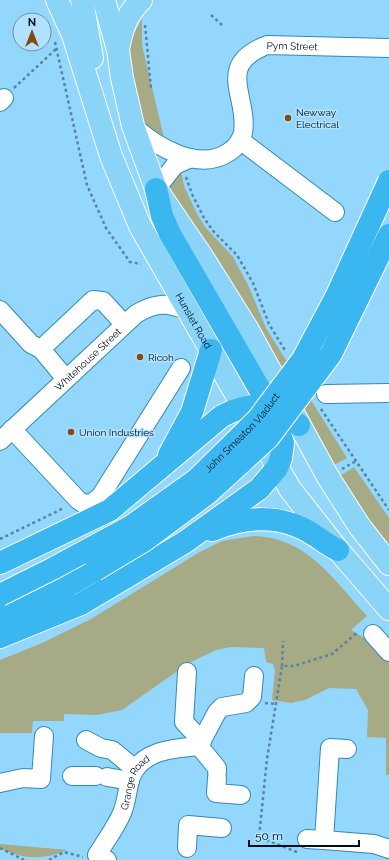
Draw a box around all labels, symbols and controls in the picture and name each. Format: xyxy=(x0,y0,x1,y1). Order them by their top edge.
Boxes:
north arrow xyxy=(12,12,52,52)
text: N xyxy=(28,16,36,29)
street label: Pym Street xyxy=(266,40,319,52)
place label: Newway Electrical xyxy=(296,107,339,130)
marker: Newway Electrical xyxy=(283,113,293,123)
street label: Hunslet Road xyxy=(173,291,214,351)
street label: Whitehouse Street xyxy=(53,326,124,393)
marker: Ricoh xyxy=(135,352,145,362)
place label: Ricoh xyxy=(148,352,174,363)
street label: John Smeaton Viaduct xyxy=(203,390,282,474)
marker: Union Industries xyxy=(66,427,76,437)
place label: Union Industries xyxy=(79,427,154,438)
street label: Grange Road xyxy=(119,753,152,811)
scale bar xyxy=(249,822,359,848)
text: 50 m xyxy=(255,829,283,843)

